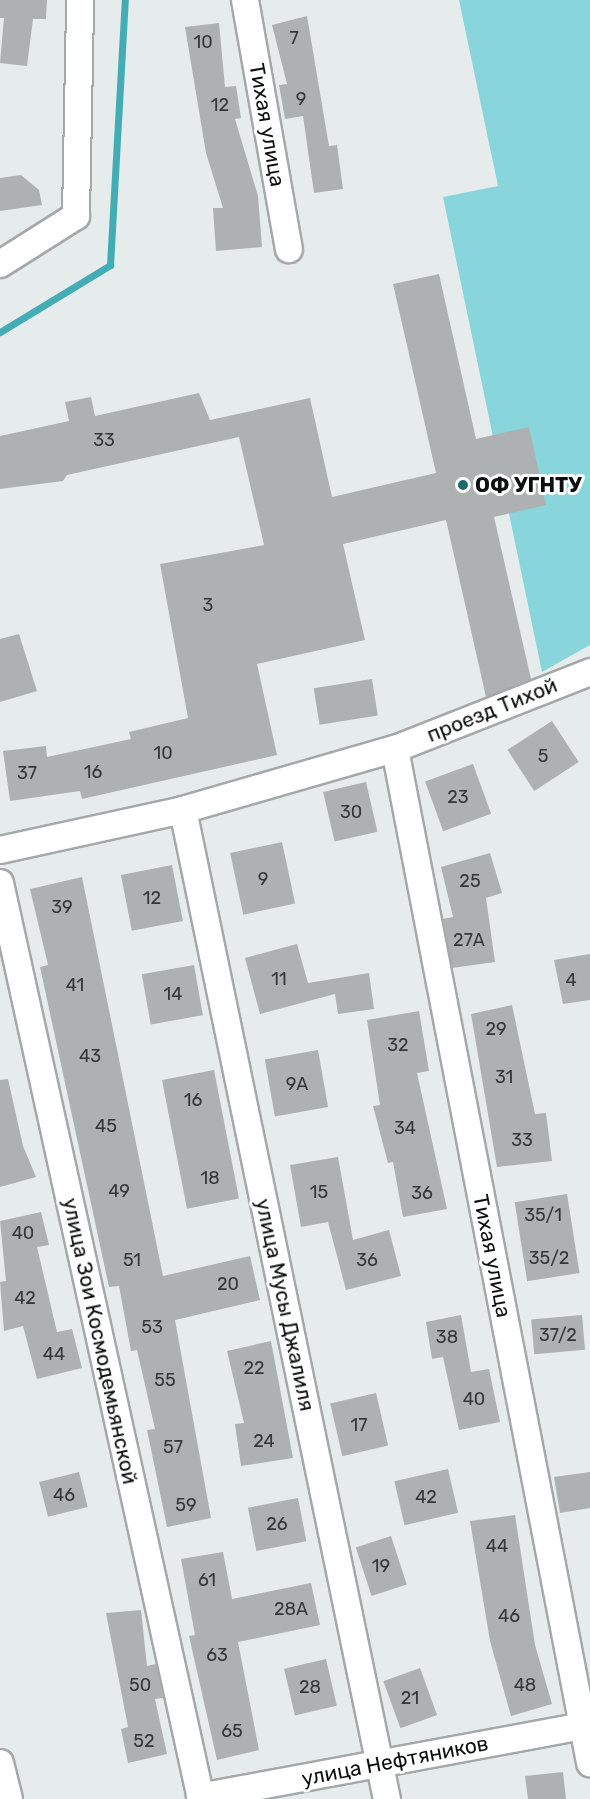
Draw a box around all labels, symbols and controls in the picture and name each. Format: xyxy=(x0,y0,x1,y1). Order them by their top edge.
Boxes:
house number: 7 xyxy=(289,27,299,49)
house number: 10 xyxy=(193,31,213,53)
street label: Тихая улица xyxy=(244,61,290,189)
house number: 9 xyxy=(296,88,306,110)
house number: 12 xyxy=(211,94,229,116)
house number: 33 xyxy=(93,429,115,451)
place label: ОФ УГНТУ xyxy=(475,472,582,498)
marker: ОФ УГНТУ xyxy=(456,478,470,492)
house number: 3 xyxy=(203,594,213,616)
street label: проезд Тихой xyxy=(423,672,561,748)
house number: 10 xyxy=(153,742,173,764)
house number: 5 xyxy=(538,745,548,767)
house number: 16 xyxy=(84,761,102,783)
house number: 37 xyxy=(17,762,37,784)
house number: 23 xyxy=(447,786,469,808)
house number: 30 xyxy=(340,801,362,823)
house number: 9 xyxy=(258,868,268,890)
house number: 25 xyxy=(459,870,481,892)
house number: 12 xyxy=(143,887,161,909)
house number: 39 xyxy=(51,896,73,918)
house number: 27А xyxy=(453,929,485,951)
house number: 11 xyxy=(271,968,287,990)
house number: 4 xyxy=(565,969,577,991)
house number: 41 xyxy=(66,974,84,996)
house number: 14 xyxy=(164,983,182,1005)
house number: 29 xyxy=(485,1018,507,1040)
house number: 32 xyxy=(387,1034,409,1056)
house number: 43 xyxy=(79,1045,101,1067)
house number: 31 xyxy=(495,1066,513,1088)
house number: 9А xyxy=(286,1073,308,1095)
house number: 16 xyxy=(184,1089,202,1111)
house number: 45 xyxy=(95,1115,117,1137)
house number: 34 xyxy=(394,1117,416,1139)
house number: 33 xyxy=(511,1129,533,1151)
house number: 18 xyxy=(200,1167,220,1189)
house number: 49 xyxy=(108,1180,130,1202)
house number: 15 xyxy=(310,1181,328,1203)
house number: 36 xyxy=(411,1182,433,1204)
street label: Тихая улица xyxy=(468,1192,516,1320)
street label: улица Зои Космодемьянской xyxy=(57,1196,143,1486)
street label: улица Мусы Джалиля xyxy=(250,1196,320,1414)
house number: 35/1 xyxy=(524,1204,562,1226)
house number: 40 xyxy=(12,1222,34,1244)
house number: 35/2 xyxy=(529,1247,569,1269)
house number: 51 xyxy=(123,1249,141,1271)
house number: 36 xyxy=(356,1249,378,1271)
house number: 20 xyxy=(217,1273,239,1295)
house number: 42 xyxy=(14,1287,36,1309)
house number: 53 xyxy=(141,1316,163,1338)
house number: 37/2 xyxy=(539,1324,577,1346)
house number: 38 xyxy=(436,1326,458,1348)
house number: 44 xyxy=(43,1343,65,1365)
house number: 22 xyxy=(243,1357,265,1379)
house number: 55 xyxy=(154,1369,176,1391)
house number: 40 xyxy=(463,1388,485,1410)
house number: 17 xyxy=(351,1414,367,1436)
house number: 24 xyxy=(253,1430,275,1452)
house number: 57 xyxy=(163,1436,183,1458)
house number: 46 xyxy=(53,1484,75,1506)
house number: 42 xyxy=(415,1486,437,1508)
house number: 59 xyxy=(175,1494,197,1516)
house number: 26 xyxy=(266,1513,288,1535)
house number: 44 xyxy=(486,1535,508,1557)
house number: 19 xyxy=(372,1555,390,1577)
house number: 61 xyxy=(198,1569,216,1591)
house number: 28А xyxy=(274,1598,308,1620)
house number: 46 xyxy=(498,1605,520,1627)
house number: 63 xyxy=(206,1644,228,1666)
house number: 50 xyxy=(129,1674,151,1696)
house number: 48 xyxy=(514,1674,536,1696)
house number: 28 xyxy=(299,1676,321,1698)
house number: 21 xyxy=(401,1687,419,1709)
house number: 65 xyxy=(221,1720,243,1742)
house number: 52 xyxy=(133,1730,155,1752)
street label: улица Нефтяников xyxy=(299,1731,491,1791)

